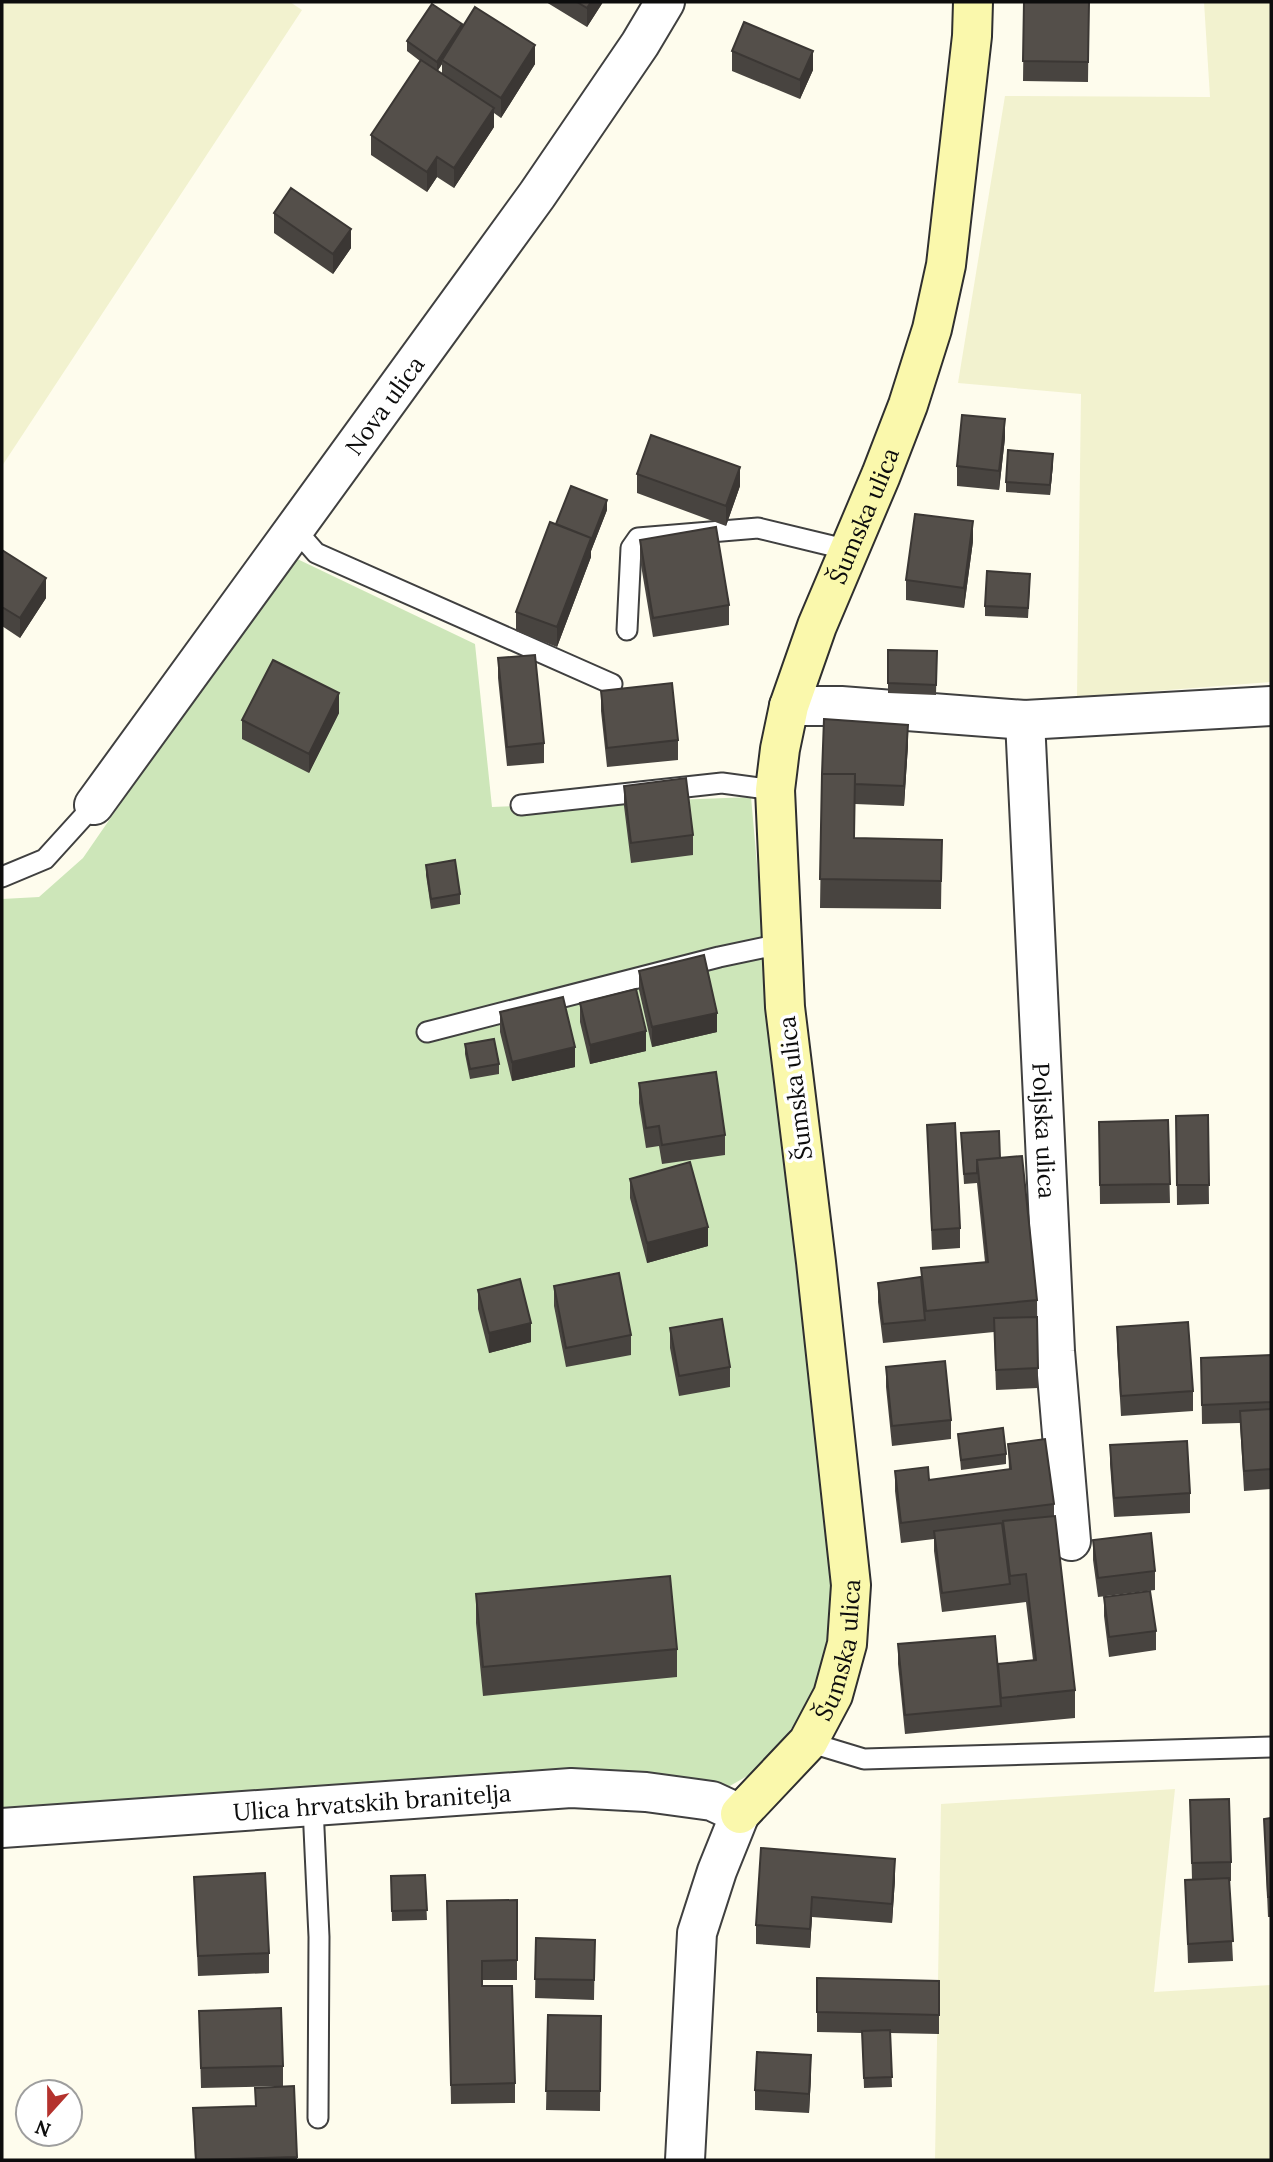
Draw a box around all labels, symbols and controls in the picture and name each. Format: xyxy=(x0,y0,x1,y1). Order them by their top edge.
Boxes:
street label: Nova ulica xyxy=(338,350,431,461)
street label: Šumska ulica xyxy=(820,443,906,588)
street label: Šumska ulica xyxy=(770,1014,819,1162)
street label: Poljska ulica xyxy=(1026,1062,1063,1200)
street label: Šumska ulica xyxy=(806,1578,867,1726)
street label: Ulica hrvatskih branitelja xyxy=(232,1777,512,1827)
north arrow xyxy=(14,2078,84,2148)
text: N xyxy=(31,2115,54,2143)

